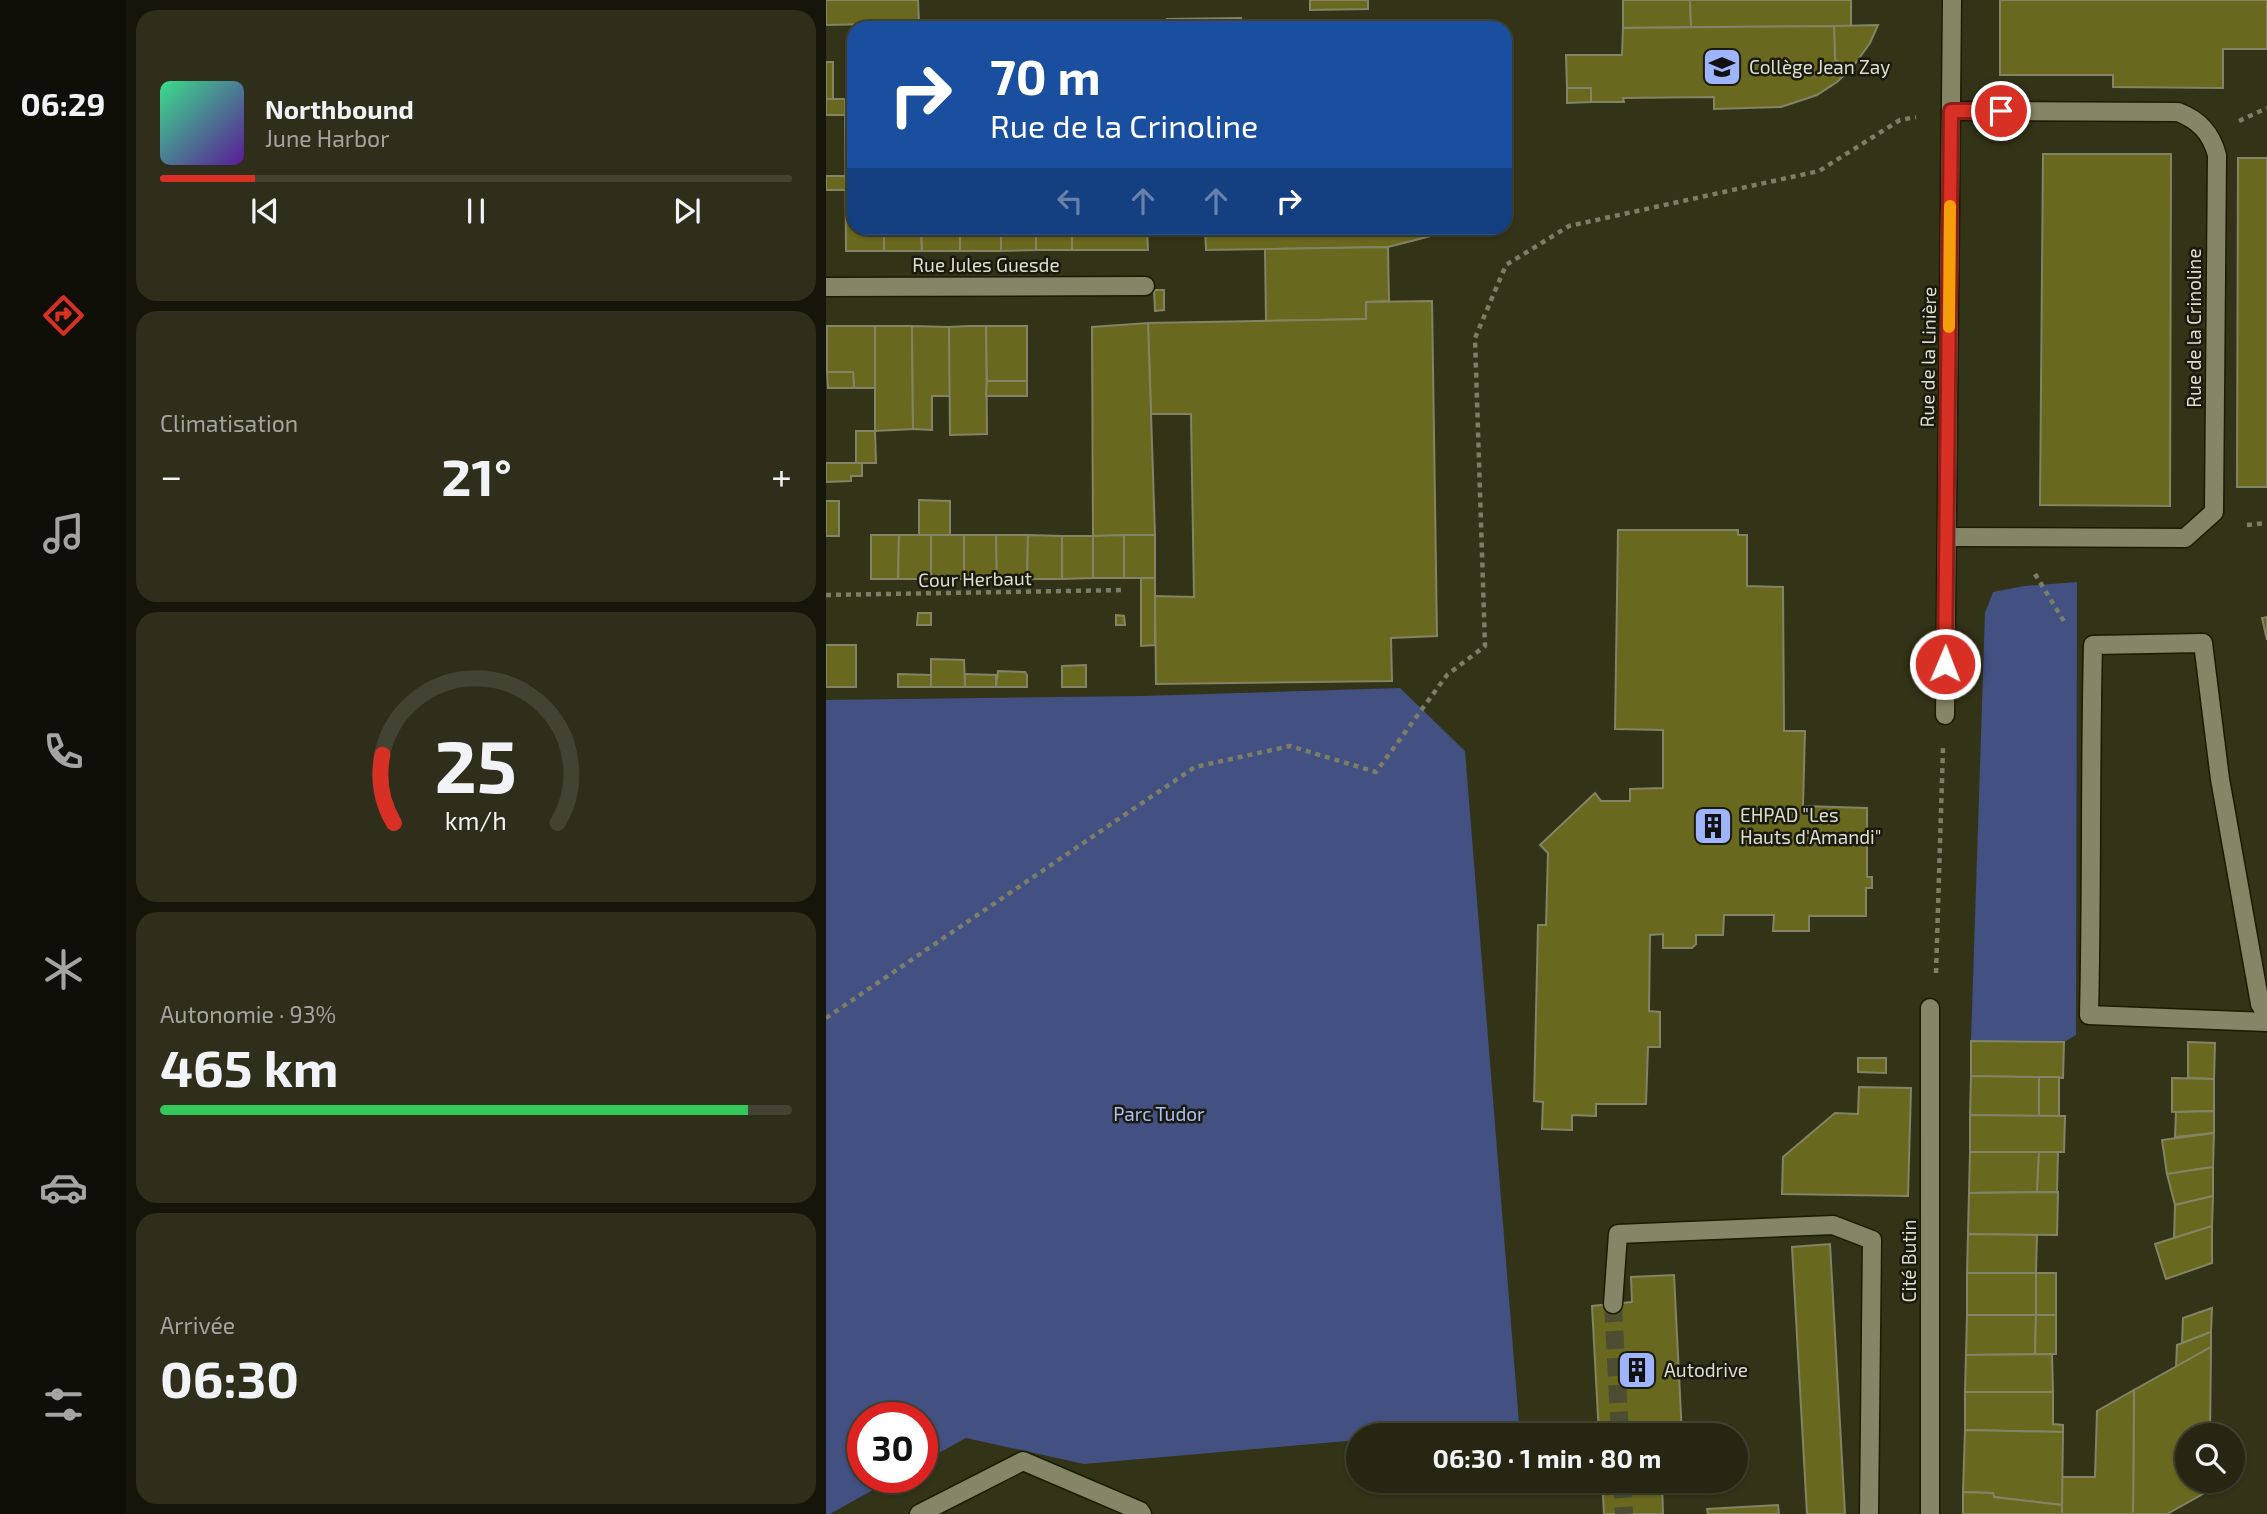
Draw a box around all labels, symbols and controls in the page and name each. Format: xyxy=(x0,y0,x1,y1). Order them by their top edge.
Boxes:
text: 70 m xyxy=(990,46,1101,105)
school or university icon: Collège Jean Zay xyxy=(1701,46,1743,88)
icon: right xyxy=(875,49,966,140)
place label: Collège Jean Zay xyxy=(1749,55,1890,78)
pin xyxy=(1971,81,2031,141)
text: 06:29 xyxy=(21,84,105,122)
icon: arrive xyxy=(1982,92,2020,130)
text: Northbound xyxy=(265,93,414,124)
text: Rue de la Crinoline xyxy=(990,106,1258,144)
text: June Harbor xyxy=(265,124,389,152)
icon: left xyxy=(1051,182,1089,220)
icon: ahead xyxy=(1124,182,1162,220)
icon: ahead xyxy=(1197,182,1235,220)
icon: right xyxy=(1270,182,1308,220)
icon: previous xyxy=(246,192,284,230)
icon: pause xyxy=(457,192,495,230)
icon: next xyxy=(668,192,706,230)
street label: Rue de la Crinoline xyxy=(2182,248,2205,408)
street label: Rue Jules Guesde xyxy=(912,253,1060,276)
street label: Rue de la Linière xyxy=(1915,286,1940,428)
icon: directions xyxy=(39,291,88,340)
text: Climatisation xyxy=(160,409,298,437)
text: 21° xyxy=(441,444,512,506)
text: − xyxy=(160,452,182,498)
text: + xyxy=(771,452,792,498)
icon: music xyxy=(39,509,88,558)
street label: Cour Herbaut xyxy=(918,566,1032,591)
position arrow xyxy=(1908,627,1982,701)
text: 25 xyxy=(435,720,517,808)
icon: phone xyxy=(39,727,88,776)
place label: EHPAD "Les Hauts d'Amandi" xyxy=(1740,803,1881,848)
text: km/h xyxy=(445,805,507,835)
building icon: EHPAD "Les Hauts d'Amandi" xyxy=(1692,805,1734,847)
icon: climate xyxy=(39,945,88,994)
text: Autonomie · 93% xyxy=(160,1000,336,1028)
text: 465 km xyxy=(160,1035,339,1097)
park label: Parc Tudor xyxy=(1113,1102,1205,1125)
icon: car xyxy=(39,1163,88,1212)
street label: Cité Butin xyxy=(1897,1220,1920,1302)
text: Arrivée xyxy=(160,1311,235,1339)
text: 06:30 xyxy=(160,1346,299,1408)
building icon: Autodrive xyxy=(1616,1349,1658,1391)
place label: Autodrive xyxy=(1664,1358,1748,1381)
icon: filters xyxy=(39,1380,88,1429)
speed limit sign: 30 xyxy=(847,1402,938,1493)
map controls xyxy=(2175,1423,2245,1493)
button: search xyxy=(2175,1423,2245,1493)
text: 06:30 · 1 min · 80 m xyxy=(1433,1442,1661,1473)

